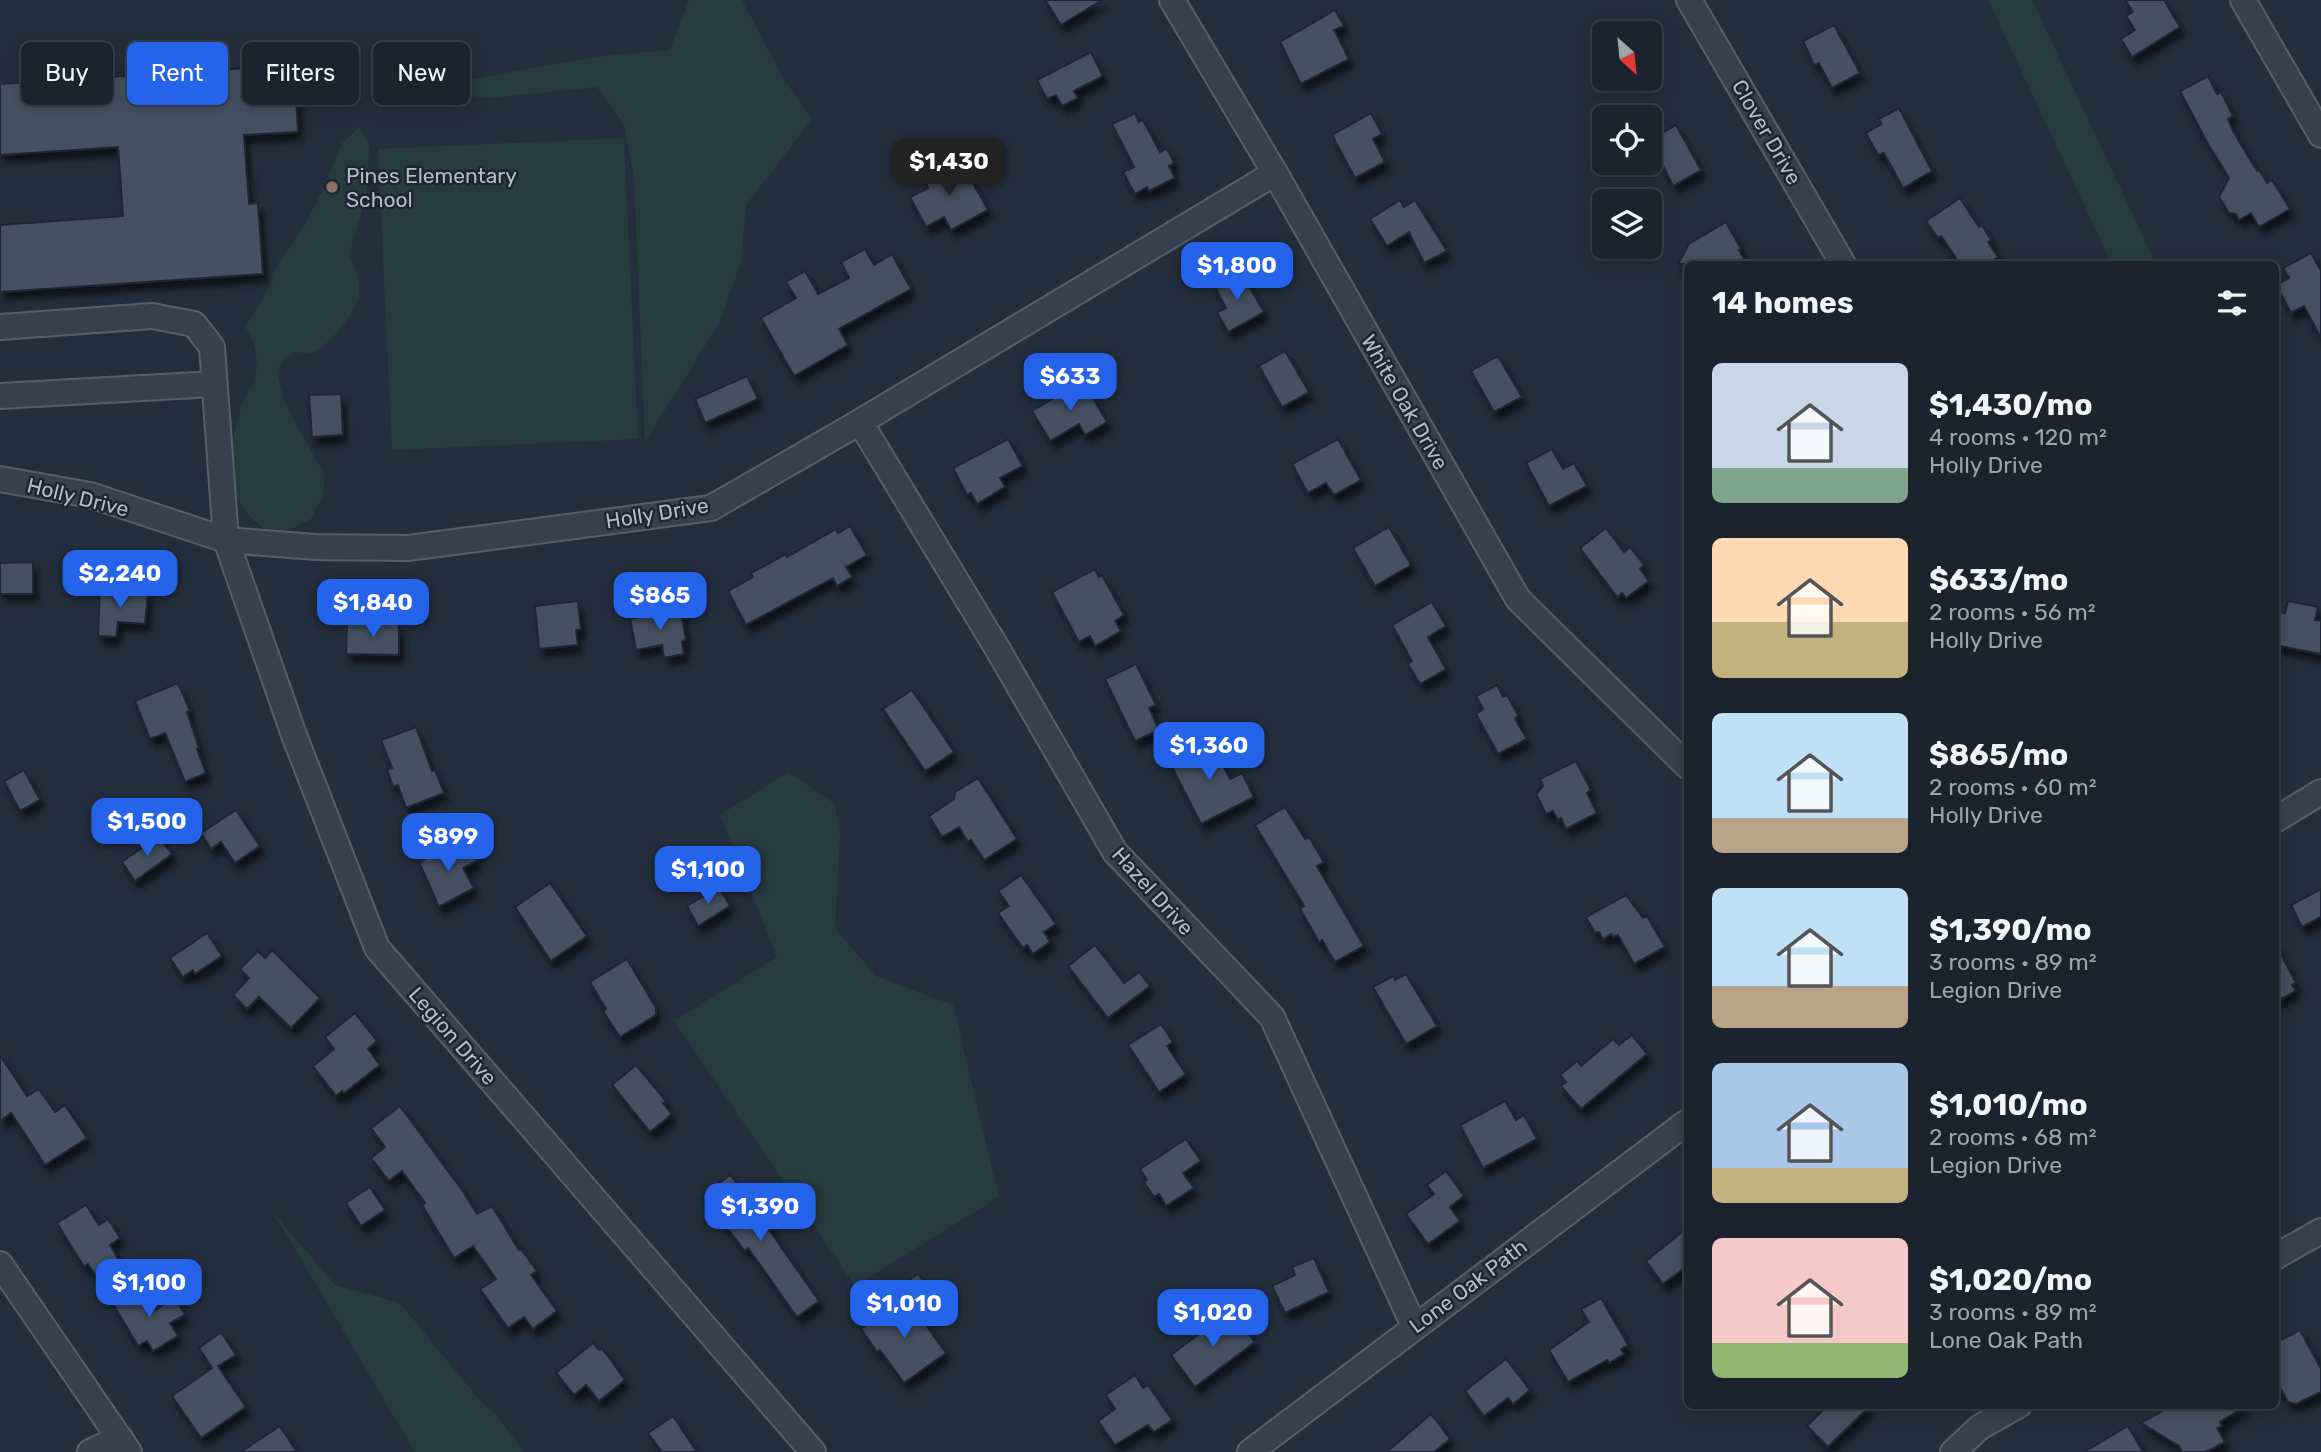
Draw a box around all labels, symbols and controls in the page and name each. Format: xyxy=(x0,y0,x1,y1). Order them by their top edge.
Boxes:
north arrow xyxy=(1592,21,1662,91)
map controls xyxy=(1592,21,1662,259)
chip: Buy xyxy=(21,42,113,105)
chip: Rent xyxy=(127,42,228,105)
chip: Filters xyxy=(242,42,359,105)
chip: New xyxy=(373,42,470,105)
street label: Clover Drive xyxy=(1727,75,1807,189)
button: locate xyxy=(1592,105,1662,175)
pin: $1,430 xyxy=(892,138,1006,198)
text: $1,430 xyxy=(909,147,989,175)
place label: Pines Elementary School xyxy=(346,163,517,212)
marker: Pines Elementary School xyxy=(324,179,340,195)
button: layers xyxy=(1592,189,1662,259)
pin: $1,800 xyxy=(1180,243,1294,302)
text: $1,800 xyxy=(1197,251,1277,279)
icon: filters xyxy=(2213,284,2251,322)
text: 14 homes xyxy=(1712,285,1854,321)
street label: White Oak Drive xyxy=(1356,330,1454,474)
pin: $633 xyxy=(1029,354,1111,413)
text: $633 xyxy=(1040,362,1100,390)
text: $1,430/mo xyxy=(1929,387,2093,423)
icon: home xyxy=(1768,391,1852,475)
text: 4 rooms · 120 m² xyxy=(1929,423,2107,451)
text: Holly Drive xyxy=(1929,451,2043,479)
street label: Holly Drive xyxy=(25,472,131,522)
street label: Holly Drive xyxy=(604,493,710,533)
pin: $2,240 xyxy=(63,550,177,610)
text: $2,240 xyxy=(79,559,161,587)
text: $633/mo xyxy=(1929,562,2068,598)
icon: home xyxy=(1768,566,1852,650)
pin: $865 xyxy=(619,572,701,632)
pin: $1,840 xyxy=(316,580,430,639)
text: $865 xyxy=(630,581,690,609)
text: $1,840 xyxy=(333,588,413,616)
text: 2 rooms · 56 m² xyxy=(1929,598,2096,626)
text: Holly Drive xyxy=(1929,626,2043,654)
pin: $1,360 xyxy=(1152,722,1266,782)
text: $1,360 xyxy=(1170,731,1248,759)
text: $865/mo xyxy=(1929,737,2068,773)
icon: home xyxy=(1768,741,1852,825)
text: 2 rooms · 60 m² xyxy=(1929,773,2097,801)
pin: $1,500 xyxy=(90,798,204,858)
text: Holly Drive xyxy=(1929,801,2043,829)
text: $1,500 xyxy=(107,807,187,835)
pin: $899 xyxy=(407,814,489,873)
text: $899 xyxy=(418,822,478,850)
street label: Hazel Drive xyxy=(1107,842,1199,940)
pin: $1,100 xyxy=(651,846,765,906)
text: $1,100 xyxy=(671,855,745,883)
text: $1,390/mo xyxy=(1929,912,2092,948)
icon: home xyxy=(1768,916,1852,1000)
text: 3 rooms · 89 m² xyxy=(1929,948,2097,976)
text: Legion Drive xyxy=(1929,976,2062,1004)
street label: Legion Drive xyxy=(404,982,502,1090)
text: $1,010/mo xyxy=(1929,1087,2088,1123)
icon: home xyxy=(1768,1091,1852,1175)
text: 2 rooms · 68 m² xyxy=(1929,1123,2097,1151)
text: Legion Drive xyxy=(1929,1151,2062,1179)
pin: $1,390 xyxy=(703,1184,817,1243)
text: $1,390 xyxy=(721,1192,799,1220)
street label: Lone Oak Path xyxy=(1404,1234,1532,1338)
pin: $1,100 xyxy=(92,1260,206,1319)
text: $1,020/mo xyxy=(1929,1262,2092,1298)
icon: home xyxy=(1768,1266,1852,1350)
text: $1,100 xyxy=(112,1268,186,1296)
pin: $1,010 xyxy=(847,1280,961,1340)
text: $1,010 xyxy=(866,1289,942,1317)
pin: $1,020 xyxy=(1156,1290,1270,1349)
text: $1,020 xyxy=(1173,1298,1253,1326)
text: 3 rooms · 89 m² xyxy=(1929,1298,2097,1326)
text: Lone Oak Path xyxy=(1929,1326,2083,1354)

